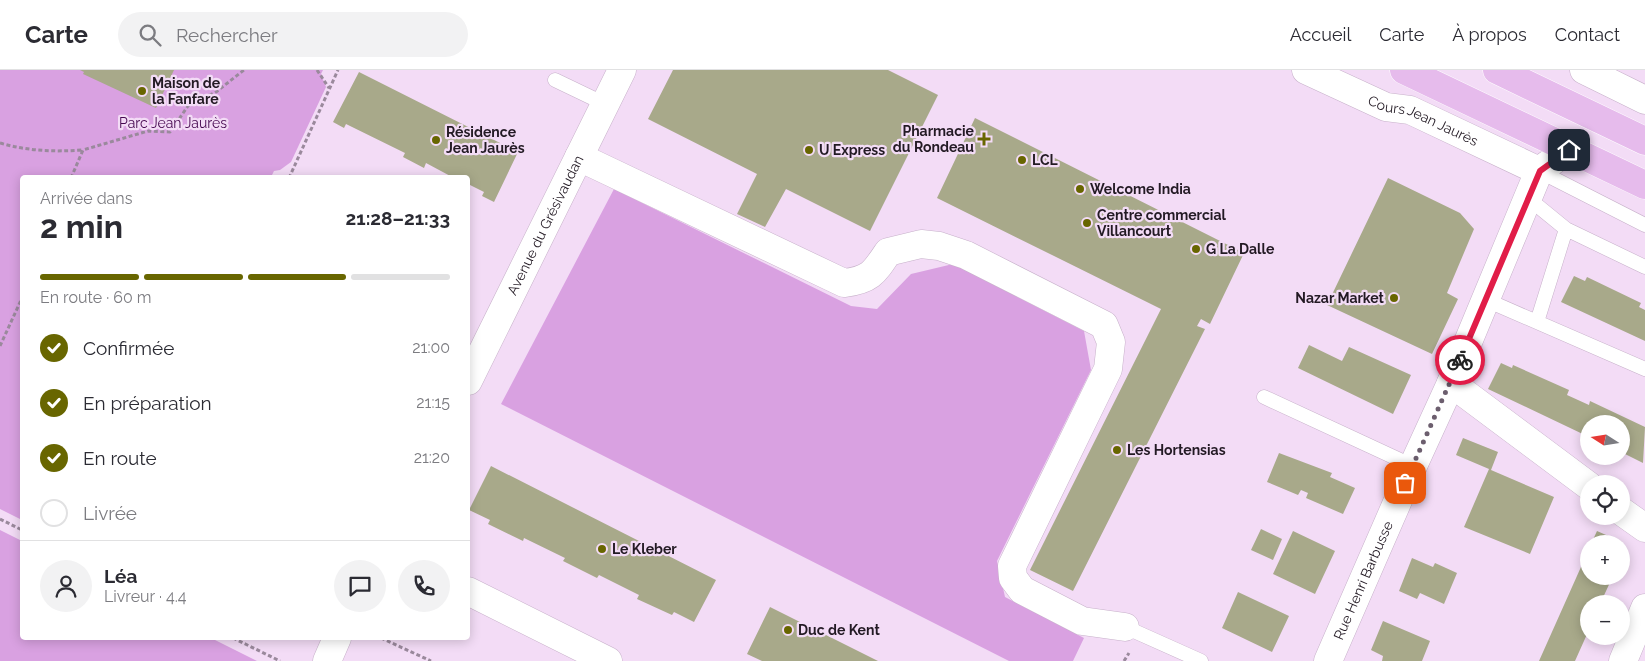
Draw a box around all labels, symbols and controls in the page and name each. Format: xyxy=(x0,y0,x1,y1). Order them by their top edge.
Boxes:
search box xyxy=(118,12,468,57)
text: Carte xyxy=(25,20,88,49)
icon: search xyxy=(136,21,164,49)
text: Rechercher xyxy=(176,24,278,46)
text: Accueil xyxy=(1290,24,1351,45)
text: Carte xyxy=(1379,24,1424,45)
text: À propos xyxy=(1452,24,1527,45)
text: Contact xyxy=(1555,24,1620,45)
place label: Maison de la Fanfare xyxy=(152,75,221,107)
marker: Maison de la Fanfare xyxy=(136,85,148,97)
street label: Cours Jean Jaurès xyxy=(1366,92,1481,149)
park label: Parc Jean Jaurès xyxy=(119,115,227,131)
place label: Pharmacie du Rondeau xyxy=(893,123,975,155)
place label: Résidence Jean Jaurès xyxy=(446,124,525,156)
pin xyxy=(1548,129,1590,171)
marker: Pharmacie du Rondeau xyxy=(978,133,990,145)
marker: Résidence Jean Jaurès xyxy=(430,134,442,146)
icon: home xyxy=(1555,136,1583,164)
place label: U Express xyxy=(819,142,885,158)
marker: U Express xyxy=(803,144,815,156)
place label: LCL xyxy=(1032,152,1059,168)
street label: Avenue du Grésivaudan xyxy=(504,153,587,298)
marker: LCL xyxy=(1016,154,1028,166)
place label: Welcome India xyxy=(1090,181,1191,197)
marker: Welcome India xyxy=(1074,183,1086,195)
text: Arrivée dans xyxy=(40,189,132,208)
text: 21:28–21:33 xyxy=(346,207,450,229)
place label: Centre commercial Villancourt xyxy=(1097,207,1226,239)
text: 2 min xyxy=(40,208,123,245)
marker: Centre commercial Villancourt xyxy=(1081,217,1093,229)
place label: G La Dalle xyxy=(1206,241,1275,257)
marker: G La Dalle xyxy=(1190,243,1202,255)
text: En route · 60 m xyxy=(40,288,151,307)
place label: Nazar Market xyxy=(1295,290,1385,306)
marker: Nazar Market xyxy=(1388,292,1400,304)
icon: check xyxy=(40,334,68,362)
courier xyxy=(1435,335,1485,385)
text: Confirmée xyxy=(83,337,174,359)
text: 21:00 xyxy=(412,338,450,357)
icon: bike xyxy=(1446,346,1474,374)
icon: check xyxy=(40,389,68,417)
text: En préparation xyxy=(83,392,212,414)
text: 21:15 xyxy=(416,393,450,412)
north arrow xyxy=(1580,415,1630,465)
map controls xyxy=(1580,415,1630,645)
place label: Les Hortensias xyxy=(1127,442,1226,458)
icon: check xyxy=(40,444,68,472)
marker: Les Hortensias xyxy=(1111,444,1123,456)
text: En route xyxy=(83,447,157,469)
text: 21:20 xyxy=(414,448,450,467)
pin xyxy=(1384,462,1426,504)
icon: bag xyxy=(1391,469,1419,497)
button: locate xyxy=(1580,475,1630,525)
text: Livrée xyxy=(83,502,137,524)
street label: Rue Henri Barbusse xyxy=(1330,518,1396,642)
button: + xyxy=(1580,535,1630,585)
place label: Le Kleber xyxy=(612,541,677,557)
marker: Le Kleber xyxy=(596,543,608,555)
button: person xyxy=(40,560,92,612)
button: chat xyxy=(334,560,386,612)
button: phone xyxy=(398,560,450,612)
text: Léa xyxy=(104,565,137,587)
text: Livreur · 4.4 xyxy=(104,587,187,606)
button: − xyxy=(1580,595,1630,645)
place label: Duc de Kent xyxy=(798,622,880,638)
marker: Duc de Kent xyxy=(782,624,794,636)

